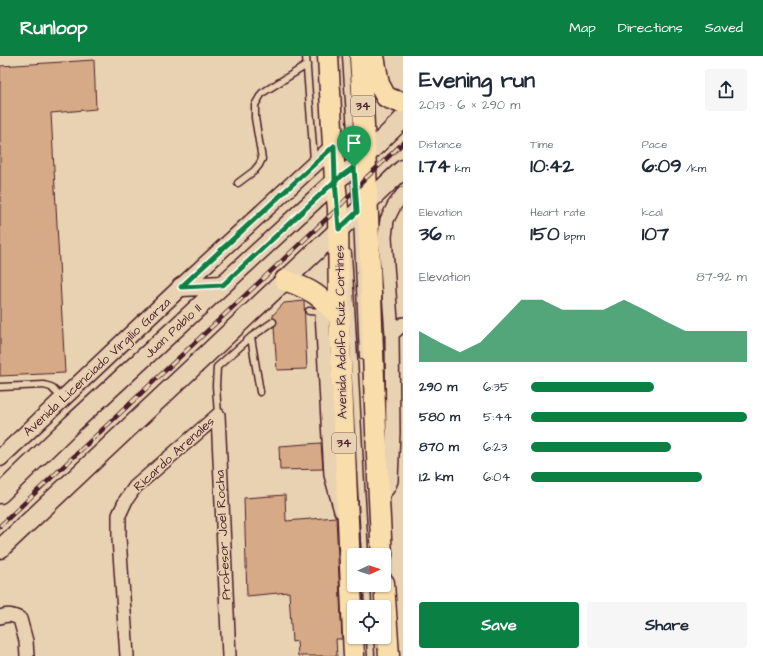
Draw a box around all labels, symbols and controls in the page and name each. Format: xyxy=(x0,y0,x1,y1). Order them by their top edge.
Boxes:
text: Runloop xyxy=(20,15,88,42)
text: Map xyxy=(569,18,596,38)
text: Directions xyxy=(618,18,683,38)
text: Saved xyxy=(705,18,743,38)
text: Evening run xyxy=(419,65,535,96)
button: share xyxy=(705,69,747,111)
road number: 34 xyxy=(351,96,375,116)
text: 20:13 · 6 × 290 m xyxy=(419,96,520,114)
pin xyxy=(337,126,371,167)
icon: arrive xyxy=(343,132,365,154)
text: Distance xyxy=(419,137,462,152)
text: Time xyxy=(530,137,553,152)
text: Pace xyxy=(642,137,667,152)
text: 1.74 xyxy=(419,152,450,180)
text: 10:42 xyxy=(530,152,574,180)
text: 6:09 xyxy=(642,152,682,180)
text: km xyxy=(450,161,470,176)
text: /km xyxy=(682,161,706,176)
text: Elevation xyxy=(419,205,462,220)
text: Heart rate xyxy=(530,205,586,220)
text: kcal xyxy=(642,205,663,220)
text: 36 xyxy=(419,220,442,248)
text: 150 xyxy=(530,220,560,248)
text: 107 xyxy=(642,220,669,248)
text: m xyxy=(442,229,455,244)
text: bpm xyxy=(560,229,585,244)
street label: Avenida Adolfo Ruíz Cortines xyxy=(330,244,352,419)
text: Elevation xyxy=(419,268,470,286)
text: 87–92 m xyxy=(696,268,747,286)
street label: Avenida Licenciado Virgilio Garza xyxy=(19,293,176,441)
street label: Juan Pablo II xyxy=(140,300,206,362)
text: 290 m xyxy=(419,378,457,396)
text: 6:35 xyxy=(483,378,509,396)
text: 580 m xyxy=(419,408,460,426)
text: 5:44 xyxy=(483,408,512,426)
street label: Ricardo Arenales xyxy=(129,412,219,495)
road number: 34 xyxy=(332,433,356,453)
text: 870 m xyxy=(419,438,459,456)
text: 6:23 xyxy=(483,438,507,456)
text: 1.2 km xyxy=(419,468,453,486)
text: 6:04 xyxy=(483,468,510,486)
street label: Profesor Joel Rocha xyxy=(211,469,235,600)
north arrow xyxy=(347,548,391,592)
map controls xyxy=(347,548,391,644)
button: locate xyxy=(347,600,391,644)
button: Save xyxy=(419,602,579,648)
button: Share xyxy=(587,602,747,648)

